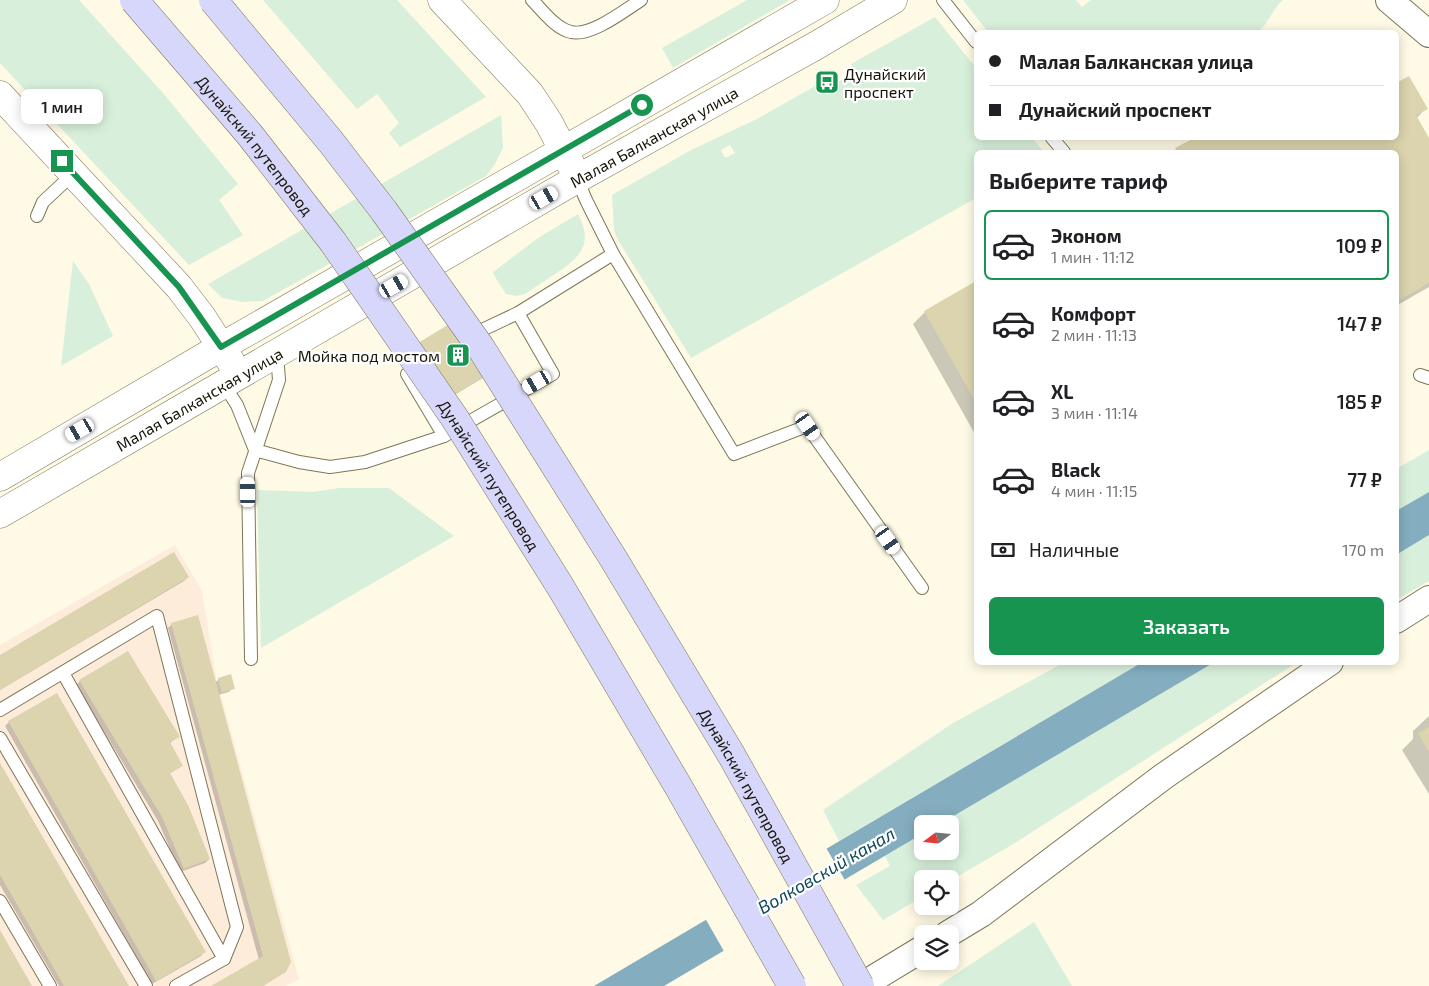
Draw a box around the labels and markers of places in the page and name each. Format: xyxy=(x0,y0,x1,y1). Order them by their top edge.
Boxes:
place label: Дунайский проспект xyxy=(844,64,926,101)
bus stop icon: Дунайский проспект xyxy=(814,69,840,95)
building icon: Мойка под мостом xyxy=(445,342,471,368)
place label: Мойка под мостом xyxy=(298,346,440,365)

